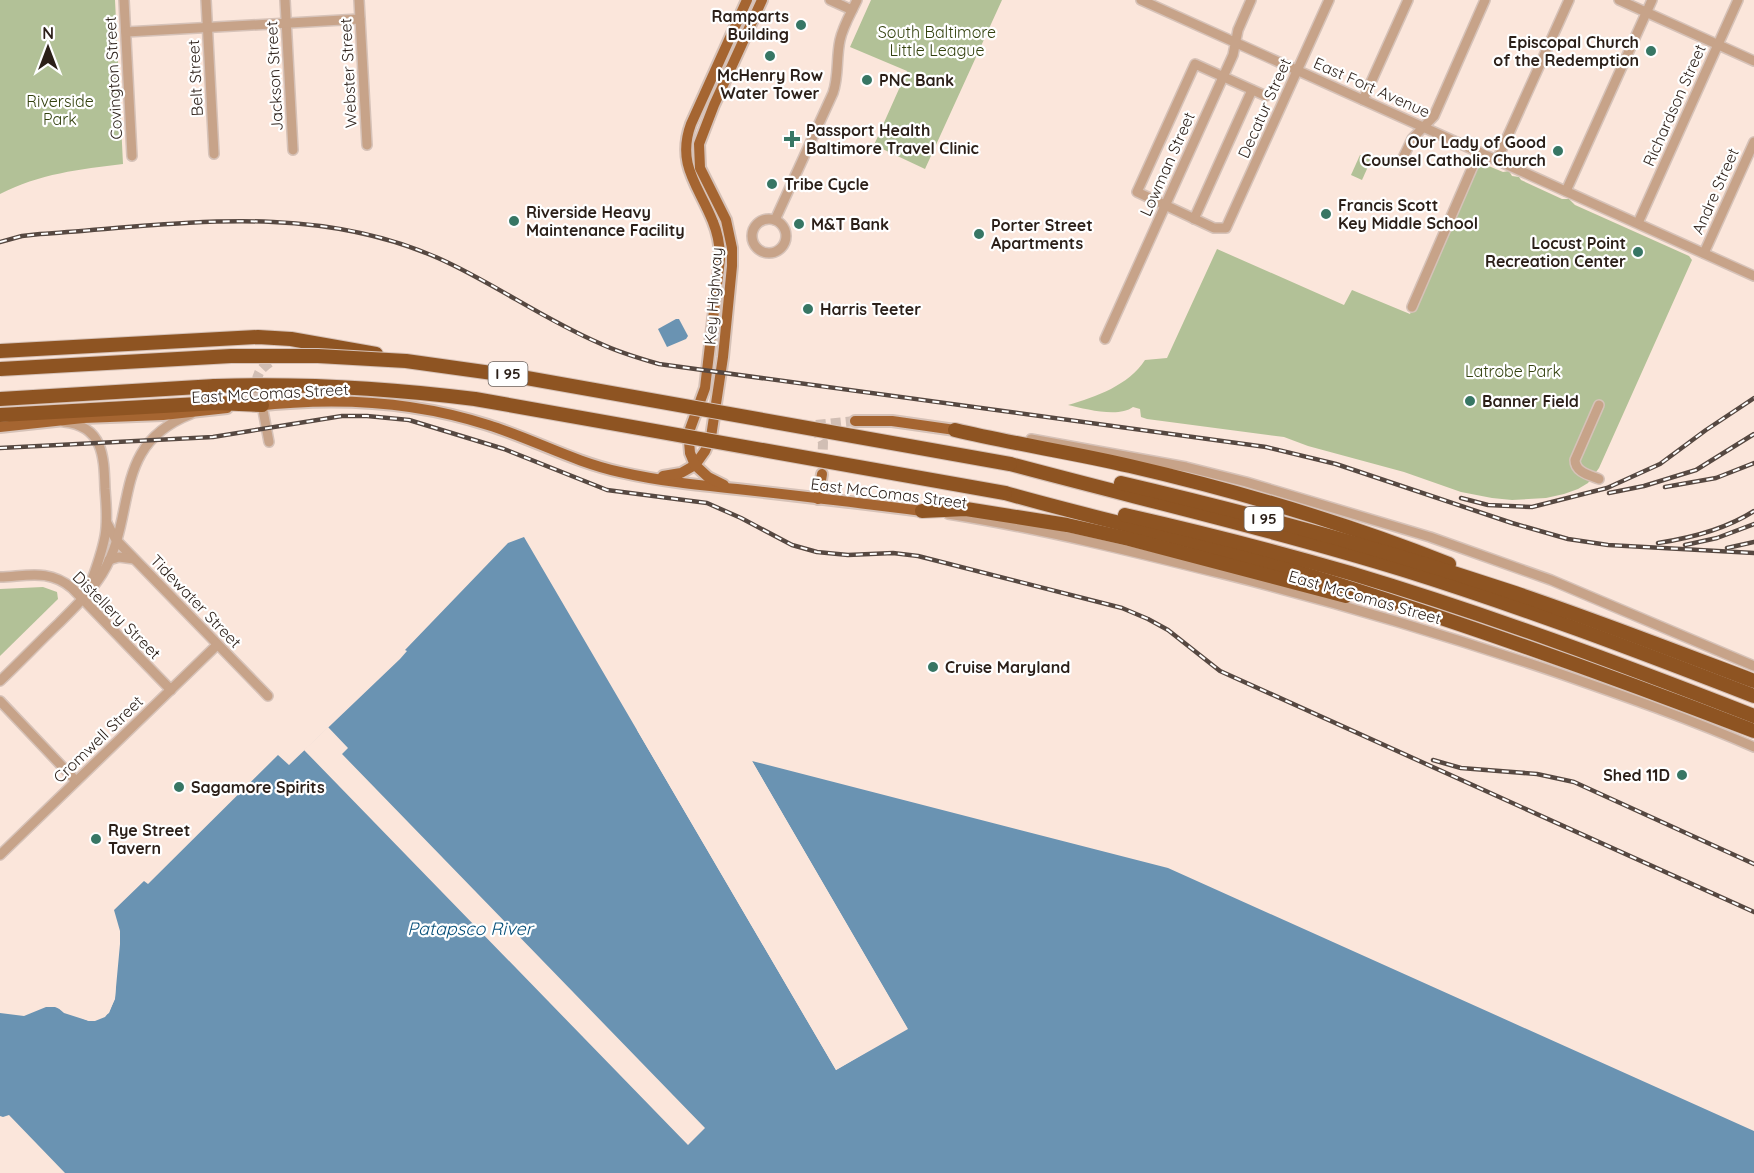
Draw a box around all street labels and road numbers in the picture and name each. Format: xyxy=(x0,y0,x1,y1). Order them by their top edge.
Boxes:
street label: Covington Street xyxy=(100,16,126,140)
street label: Webster Street xyxy=(335,17,361,129)
street label: Jackson Street xyxy=(261,20,287,132)
street label: Belt Street xyxy=(183,39,207,117)
street label: Richardson Street xyxy=(1638,41,1710,169)
street label: East Fort Avenue xyxy=(1311,52,1433,122)
street label: Decatur Street xyxy=(1233,55,1295,161)
street label: Lowman Street xyxy=(1135,109,1199,219)
street label: Andre Street xyxy=(1687,145,1743,237)
street label: Key Highway xyxy=(700,247,726,345)
road number: I 95 xyxy=(488,362,528,386)
street label: East McComas Street xyxy=(191,379,349,407)
street label: East McComas Street xyxy=(810,473,968,513)
road number: I 95 xyxy=(1244,507,1284,531)
street label: Tidewater Street xyxy=(146,550,246,652)
street label: East McComas Street xyxy=(1286,566,1444,628)
street label: Distellery Street xyxy=(69,567,165,663)
street label: Cromwell Street xyxy=(49,691,147,787)

